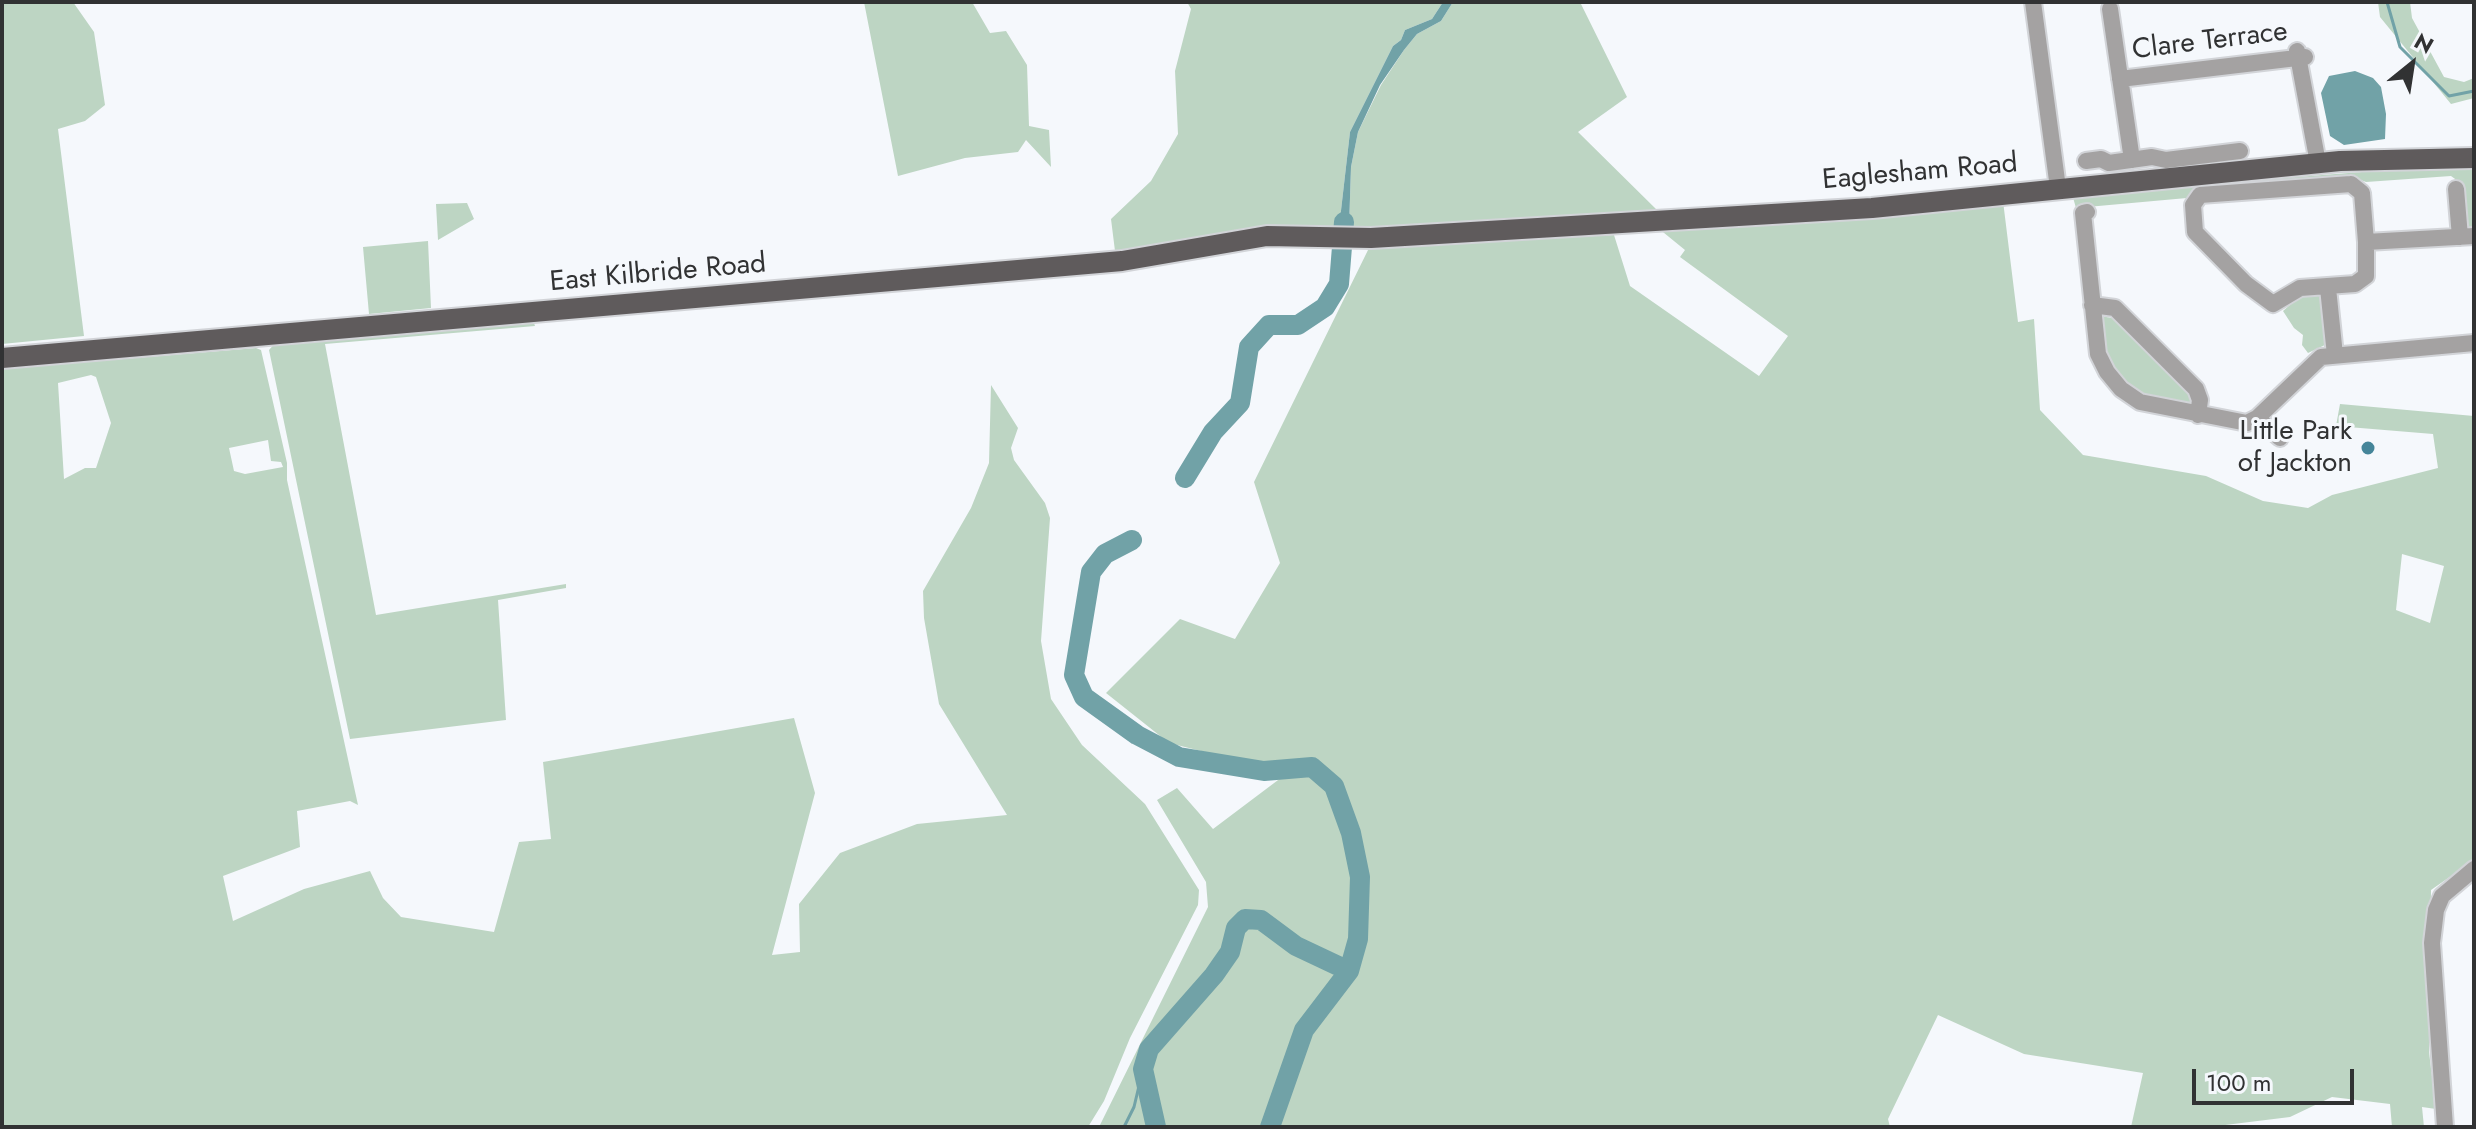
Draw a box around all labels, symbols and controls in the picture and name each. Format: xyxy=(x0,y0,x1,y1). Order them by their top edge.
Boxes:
street label: Clare Terrace xyxy=(2130,16,2290,68)
north arrow xyxy=(2372,24,2452,104)
text: N xyxy=(2408,25,2440,61)
street label: Eaglesham Road xyxy=(1821,148,2019,198)
street label: East Kilbride Road xyxy=(549,248,767,300)
place label: Little Park of Jackton xyxy=(2238,415,2352,481)
marker: Little Park of Jackton xyxy=(2359,439,2377,457)
scale bar xyxy=(2196,1053,2358,1103)
text: 100 m xyxy=(2206,1065,2272,1100)

